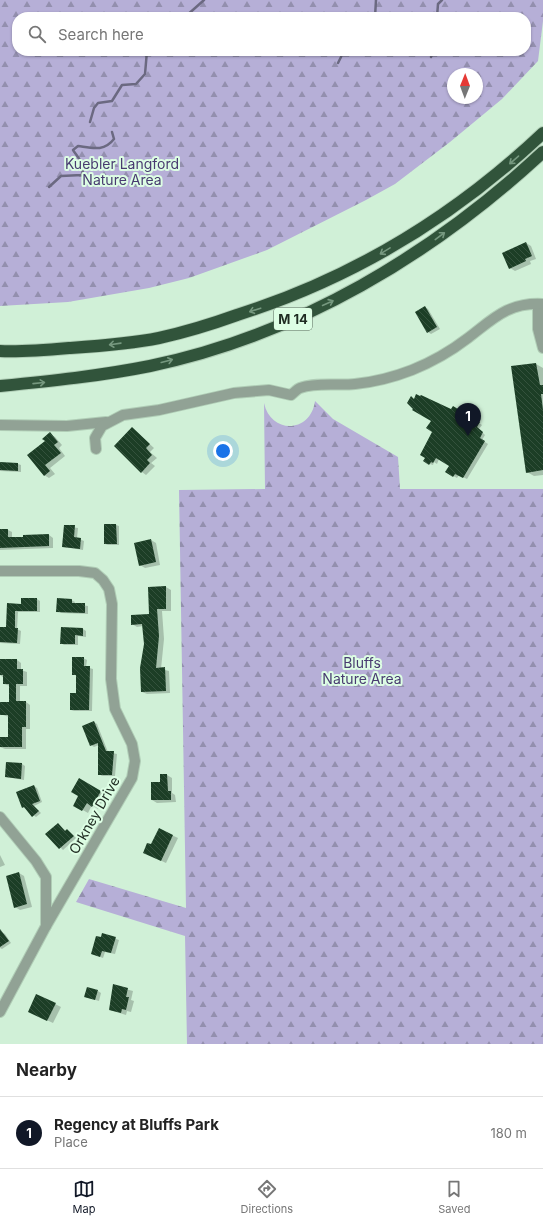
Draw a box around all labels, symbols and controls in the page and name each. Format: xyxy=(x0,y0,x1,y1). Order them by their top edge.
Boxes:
search box xyxy=(12,12,531,56)
icon: search xyxy=(26,23,48,45)
text: Search here xyxy=(58,25,144,44)
north arrow xyxy=(447,68,483,104)
park label: Kuebler Langford Nature Area xyxy=(65,155,179,188)
one-way arrow xyxy=(510,155,520,164)
one-way arrow xyxy=(434,232,445,240)
one-way arrow xyxy=(380,247,391,255)
one-way arrow xyxy=(322,299,334,306)
one-way arrow xyxy=(248,307,261,314)
road number: M 14 xyxy=(274,308,312,330)
one-way arrow xyxy=(109,340,122,348)
one-way arrow xyxy=(160,357,173,364)
one-way arrow xyxy=(32,379,45,386)
pin: 1 xyxy=(455,403,481,436)
your location xyxy=(213,441,233,461)
park label: Bluffs Nature Area xyxy=(322,654,402,687)
street label: Orkney Drive xyxy=(65,773,123,857)
text: Nearby xyxy=(16,1060,77,1080)
text: Regency at Bluffs Park xyxy=(54,1115,219,1134)
text: 1 xyxy=(26,1125,32,1141)
text: 180 m xyxy=(490,1125,527,1141)
text: Place xyxy=(54,1134,88,1150)
tab: Map xyxy=(73,1178,95,1216)
tab: Directions xyxy=(241,1178,293,1216)
tab: Saved xyxy=(438,1178,470,1216)

